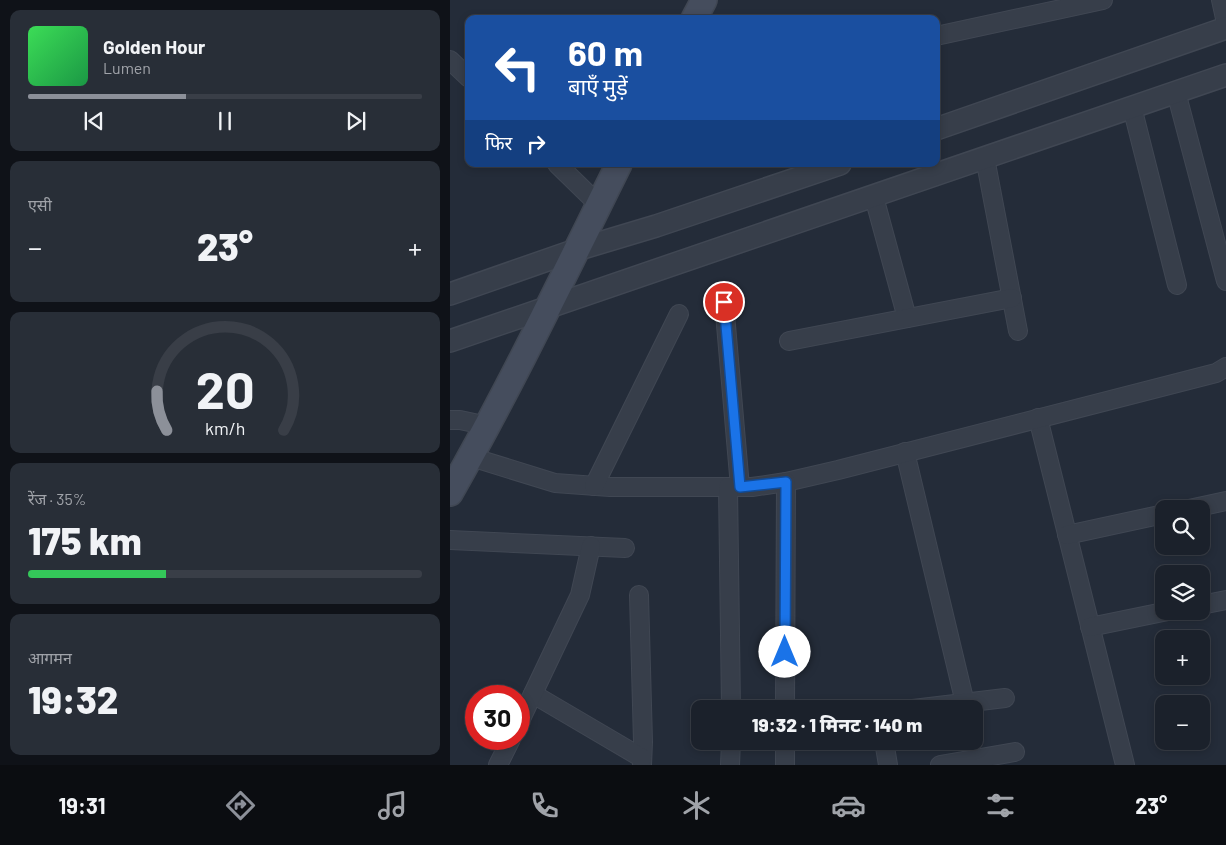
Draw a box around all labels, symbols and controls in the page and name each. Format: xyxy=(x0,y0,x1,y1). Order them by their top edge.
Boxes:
text: 60 m xyxy=(568,31,643,73)
text: Golden Hour xyxy=(103,35,205,58)
icon: left xyxy=(485,35,550,100)
text: Lumen xyxy=(103,58,151,77)
text: बाएँ मुड़ें xyxy=(568,73,628,99)
icon: previous xyxy=(80,107,108,135)
icon: pause xyxy=(211,107,239,135)
icon: next xyxy=(342,107,370,135)
icon: right xyxy=(522,130,550,158)
text: फिर xyxy=(485,131,512,154)
text: एसी xyxy=(28,195,52,214)
text: 23° xyxy=(197,223,253,269)
text: − xyxy=(28,230,42,264)
text: + xyxy=(408,230,422,264)
pin xyxy=(703,281,745,323)
icon: arrive xyxy=(710,288,738,316)
text: 20 xyxy=(196,357,254,419)
text: km/h xyxy=(205,417,245,439)
text: रेंज · 35% xyxy=(28,489,86,508)
map controls xyxy=(1155,500,1210,750)
button: search xyxy=(1155,500,1210,555)
text: 175 km xyxy=(28,517,142,563)
button: layers xyxy=(1155,565,1210,620)
position arrow xyxy=(758,625,810,677)
button: + xyxy=(1155,630,1210,685)
text: आगमन xyxy=(28,648,72,667)
text: 19:32 xyxy=(28,676,118,722)
speed limit sign: 30 xyxy=(465,685,530,750)
button: − xyxy=(1155,695,1210,750)
text: 19:32 · 1 मिनट · 140 m xyxy=(752,713,922,736)
icon: directions xyxy=(223,788,258,823)
icon: music xyxy=(375,788,410,823)
icon: phone xyxy=(527,788,562,823)
icon: climate xyxy=(679,788,714,823)
icon: car xyxy=(831,788,866,823)
icon: filters xyxy=(983,788,1018,823)
text: 19:31 xyxy=(59,792,106,818)
text: 23° xyxy=(1135,792,1167,818)

